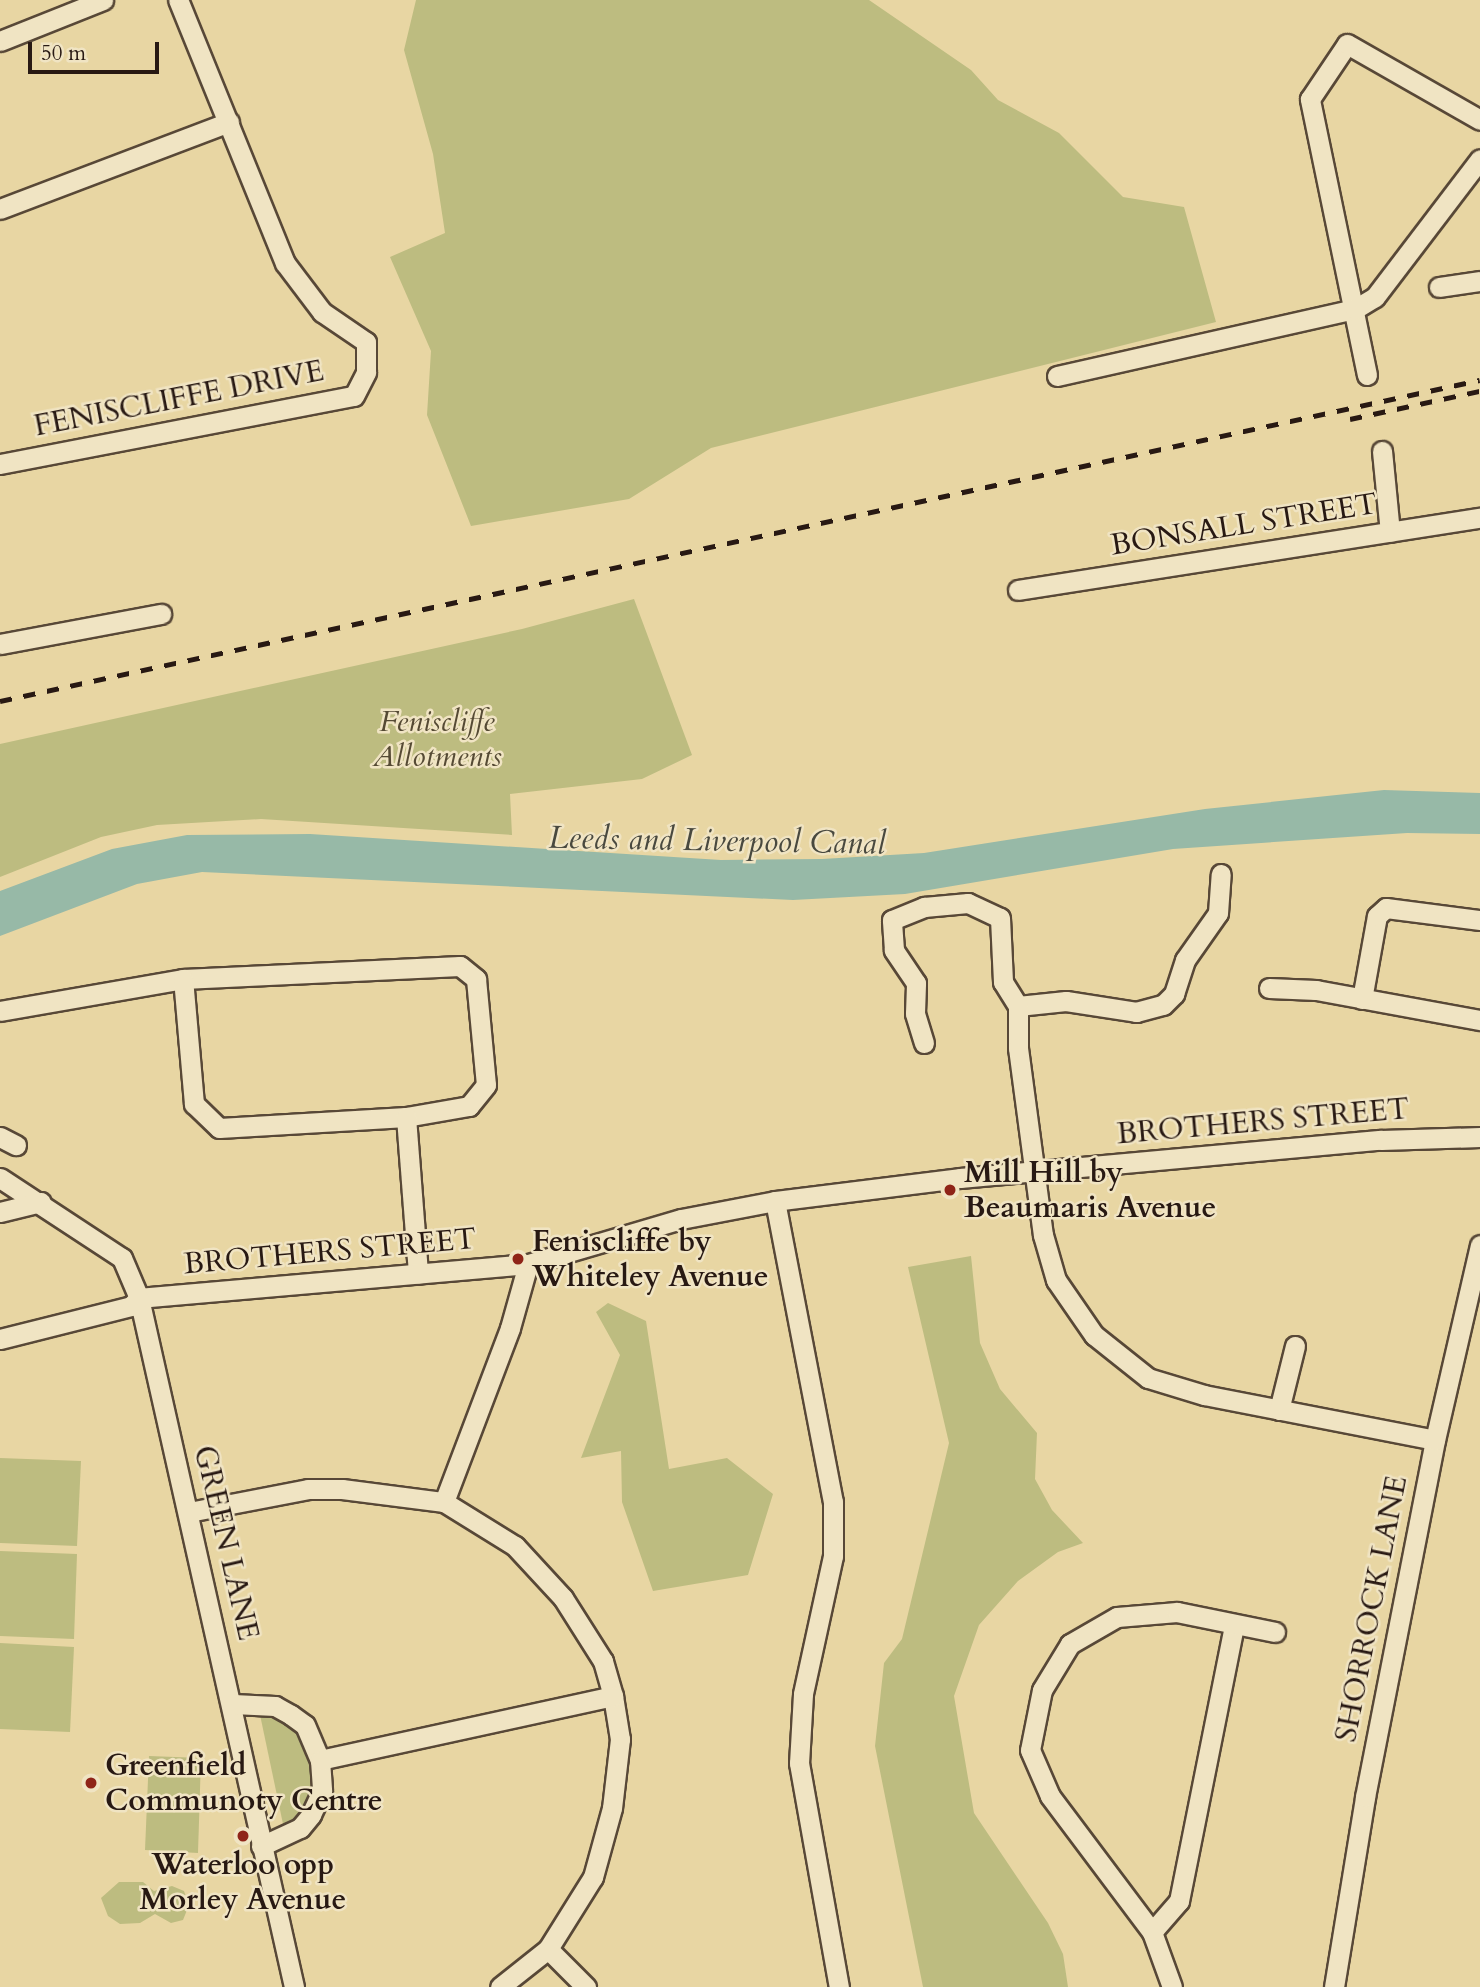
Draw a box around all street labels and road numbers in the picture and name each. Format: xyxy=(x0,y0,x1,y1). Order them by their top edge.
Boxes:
street label: FENISCLIFFE DRIVE xyxy=(31,353,327,445)
street label: BONSALL STREET xyxy=(1108,486,1380,564)
street label: BROTHERS STREET xyxy=(1115,1091,1411,1153)
street label: BROTHERS STREET xyxy=(182,1221,478,1283)
street label: GREEN LANE xyxy=(186,1442,266,1644)
street label: SHORROCK LANE xyxy=(1329,1473,1415,1745)

